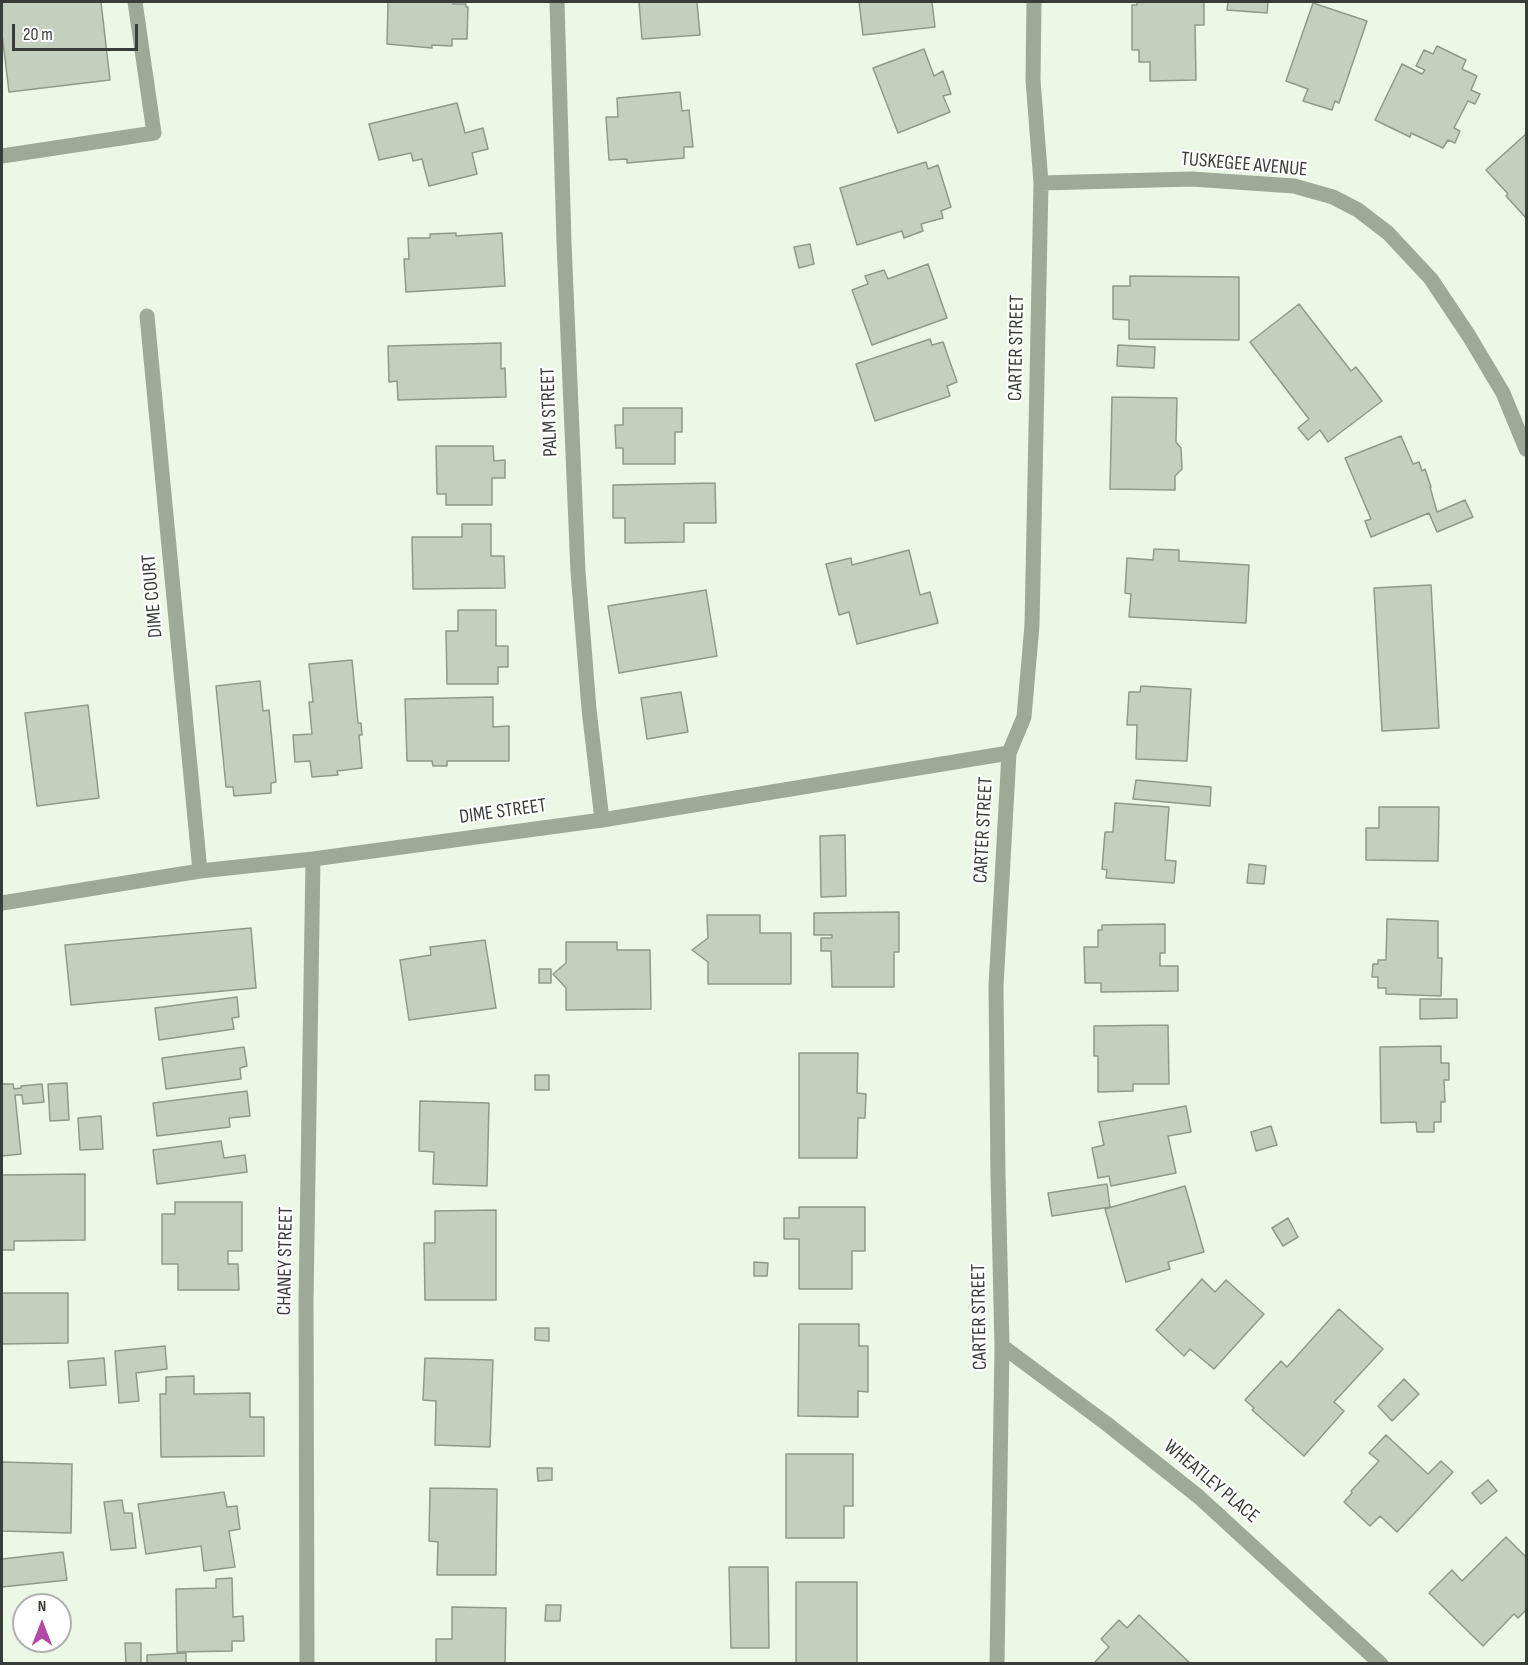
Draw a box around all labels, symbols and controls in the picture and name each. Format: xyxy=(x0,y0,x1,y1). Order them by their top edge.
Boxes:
scale bar xyxy=(15,12,141,50)
text: 20 m xyxy=(23,24,53,45)
street label: TUSKEGEE AVENUE xyxy=(1180,148,1308,182)
street label: CARTER STREET xyxy=(1004,295,1030,401)
street label: PALM STREET xyxy=(536,367,564,457)
street label: DIME COURT xyxy=(137,553,169,639)
street label: CARTER STREET xyxy=(969,776,999,884)
street label: DIME STREET xyxy=(458,794,548,830)
street label: CHANEY STREET xyxy=(273,1206,299,1316)
street label: CARTER STREET xyxy=(967,1264,993,1370)
street label: WHEATLEY PLACE xyxy=(1159,1435,1263,1529)
north arrow xyxy=(12,1593,72,1653)
text: N xyxy=(38,1597,46,1616)

